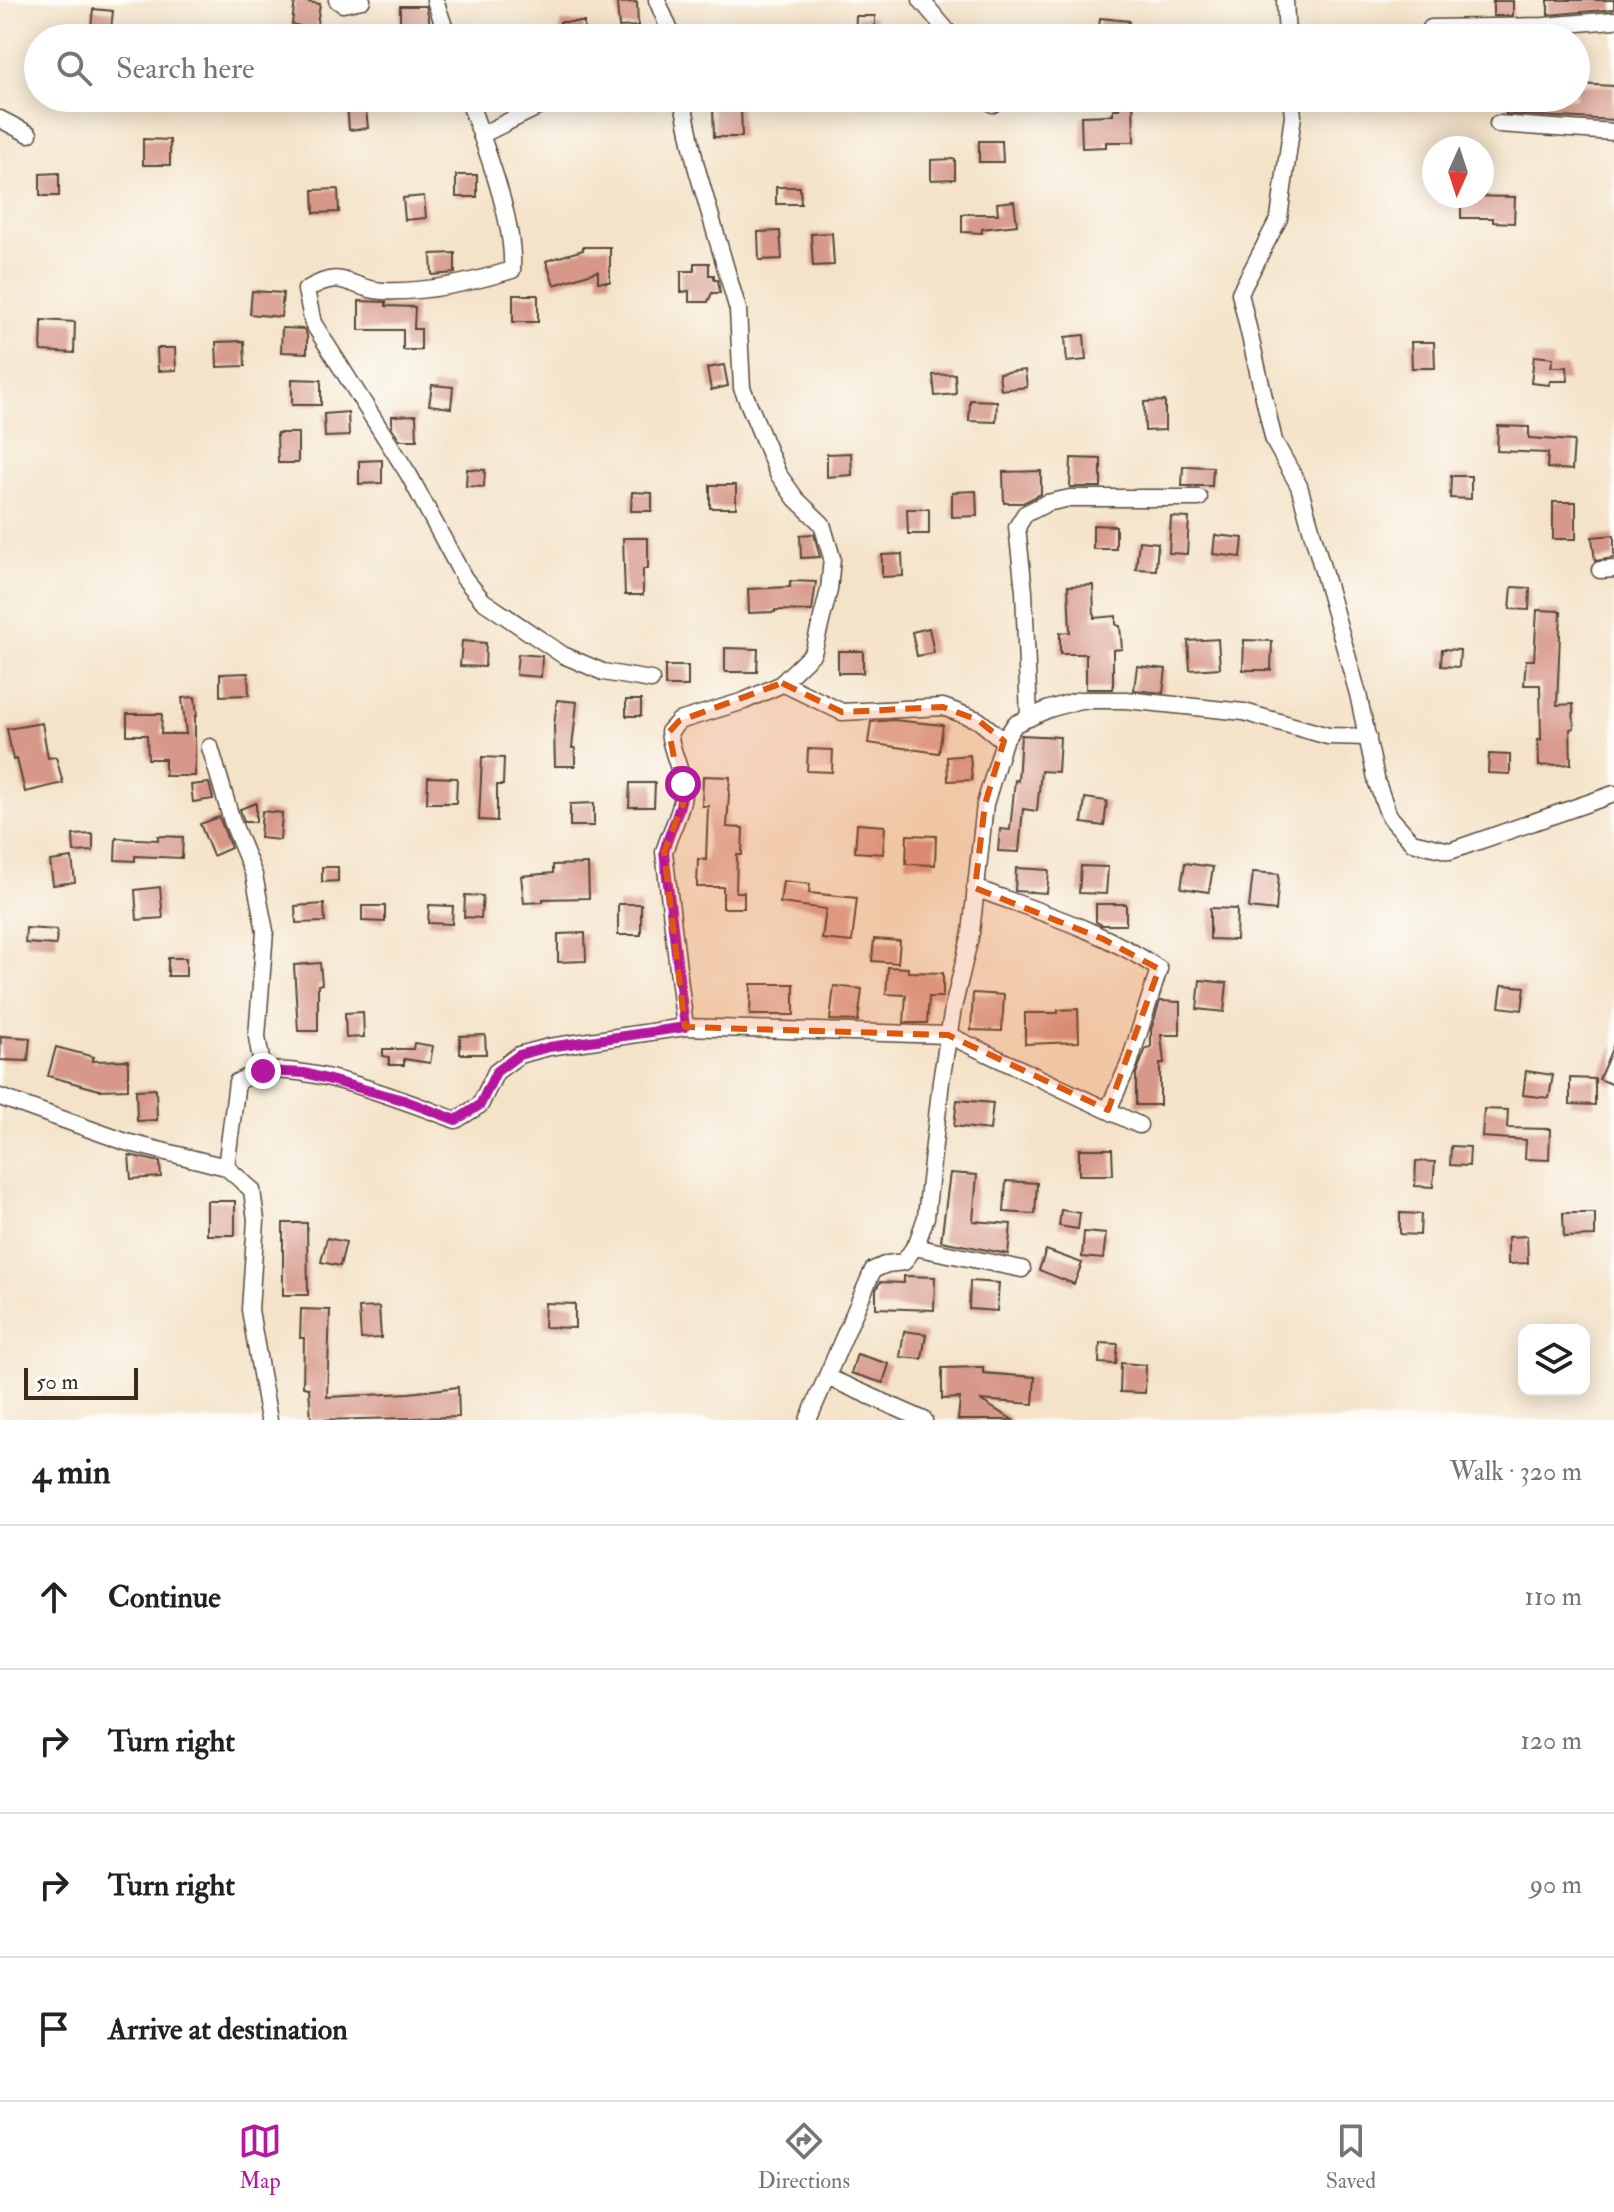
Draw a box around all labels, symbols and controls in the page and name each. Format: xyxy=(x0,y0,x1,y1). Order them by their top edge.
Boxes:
search box xyxy=(24,24,1590,112)
icon: search xyxy=(52,46,96,90)
text: Search here xyxy=(116,50,255,87)
north arrow xyxy=(1422,136,1494,208)
route start xyxy=(665,766,701,802)
route end xyxy=(245,1053,281,1089)
map controls xyxy=(1518,1324,1590,1396)
button: layers xyxy=(1518,1324,1590,1396)
scale bar xyxy=(24,1364,138,1400)
text: 50 m xyxy=(36,1368,78,1396)
text: 4 min xyxy=(32,1451,110,1494)
text: Walk · 320 m xyxy=(1450,1456,1582,1488)
icon: ahead xyxy=(32,1575,76,1619)
text: Continue xyxy=(108,1579,221,1616)
text: 110 m xyxy=(1525,1581,1582,1613)
icon: right xyxy=(32,1719,76,1763)
text: Turn right xyxy=(108,1723,235,1760)
text: 120 m xyxy=(1521,1725,1582,1757)
icon: right xyxy=(32,1863,76,1907)
text: Turn right xyxy=(108,1867,235,1904)
text: 90 m xyxy=(1530,1869,1582,1901)
icon: arrive xyxy=(32,2007,76,2051)
text: Arrive at destination xyxy=(108,2011,348,2048)
tab: Map xyxy=(238,2119,282,2195)
tab: Directions xyxy=(758,2119,850,2195)
tab: Saved xyxy=(1326,2119,1376,2195)

